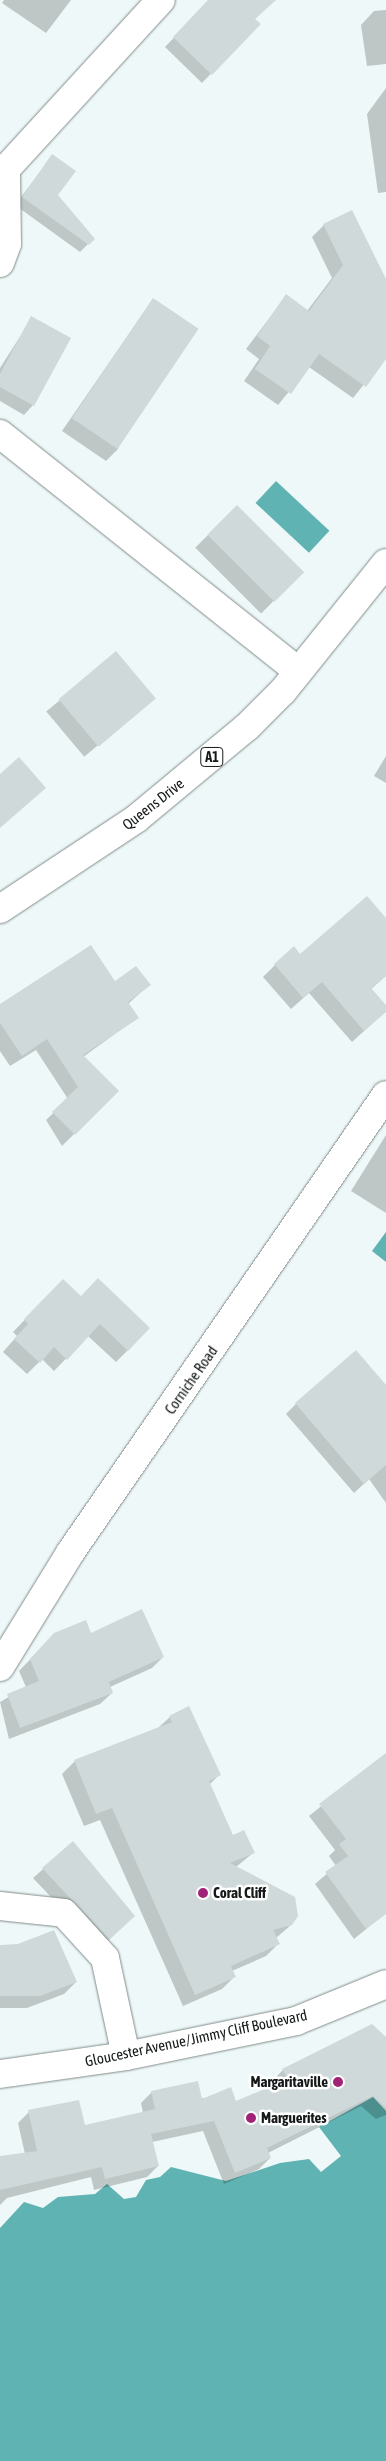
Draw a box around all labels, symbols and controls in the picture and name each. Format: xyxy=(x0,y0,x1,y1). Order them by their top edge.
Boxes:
road number: A1 xyxy=(200,746,224,769)
street label: Queens Drive xyxy=(119,774,187,834)
street label: Corniche Road xyxy=(161,1342,221,1418)
place label: Coral Cliff xyxy=(213,1884,266,1902)
marker: Coral Cliff xyxy=(197,1887,209,1899)
street label: Gloucester Avenue/Jimmy Cliff Boulevard xyxy=(83,2006,309,2070)
place label: Margaritaville xyxy=(250,2073,328,2091)
marker: Margaritaville xyxy=(332,2076,344,2088)
place label: Marguerites xyxy=(261,2109,327,2127)
marker: Marguerites xyxy=(245,2112,257,2124)

